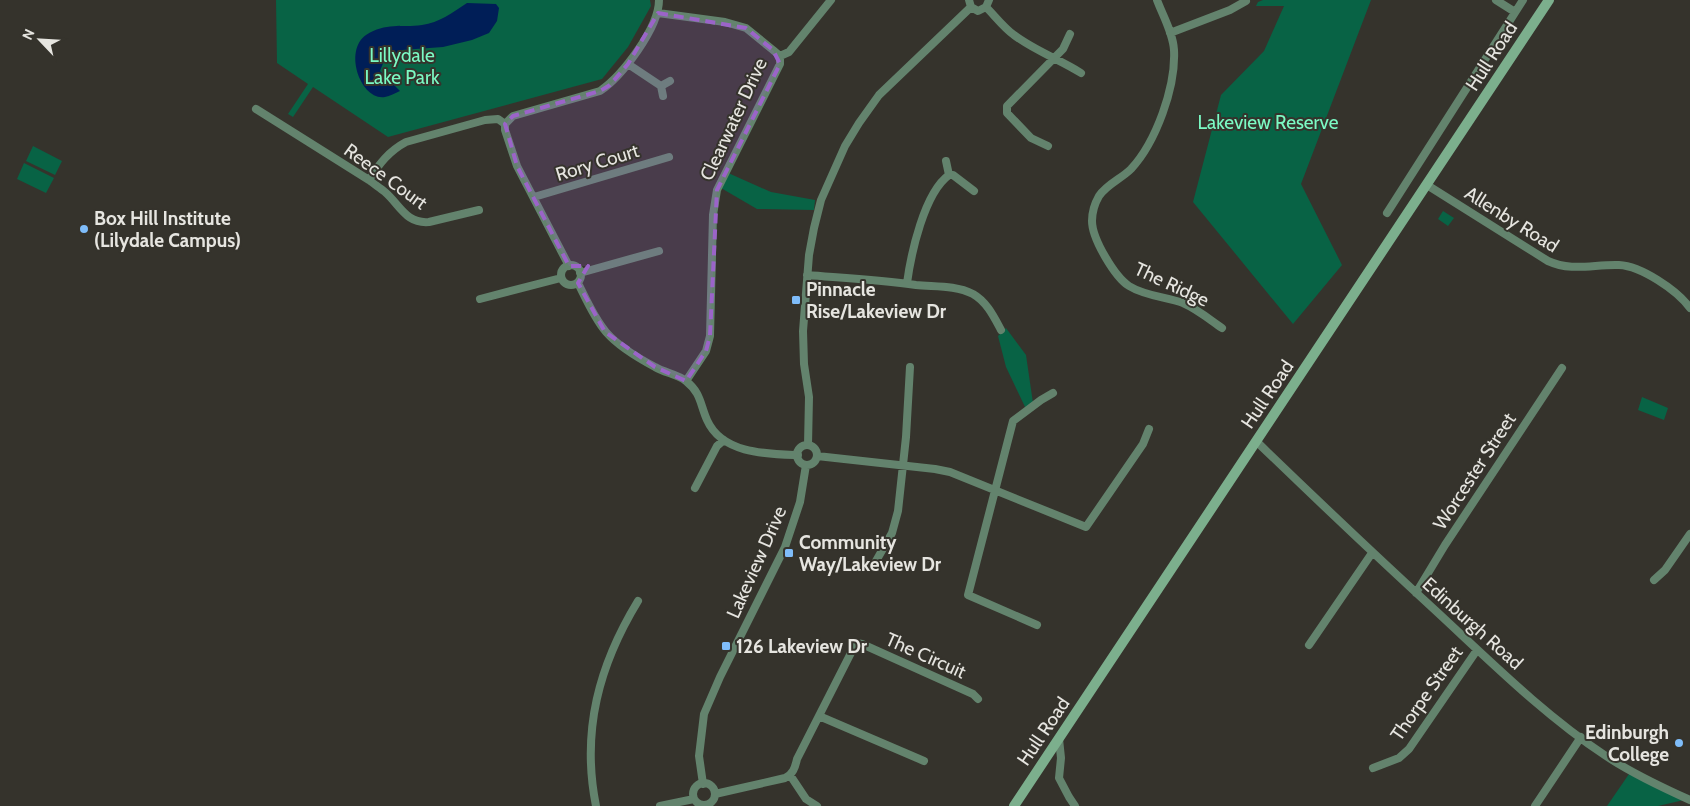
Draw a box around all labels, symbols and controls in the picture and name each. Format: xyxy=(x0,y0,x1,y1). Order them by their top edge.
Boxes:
north arrow xyxy=(15,15,65,65)
street label: Hull Road xyxy=(1461,17,1522,95)
text: N xyxy=(18,26,38,43)
park label: Lillydale Lake Park xyxy=(365,44,440,89)
street label: Clearwater Drive xyxy=(695,54,772,184)
park label: Lakeview Reserve xyxy=(1198,111,1339,134)
street label: Reece Court xyxy=(340,139,432,215)
street label: Rory Court xyxy=(553,139,642,186)
street label: Allenby Road xyxy=(1461,182,1563,257)
place label: Box Hill Institute (Lilydale Campus) xyxy=(94,207,241,252)
marker: Box Hill Institute (Lilydale Campus) xyxy=(78,223,90,235)
street label: The Ridge xyxy=(1131,257,1213,312)
place label: Pinnacle Rise/Lakeview Dr xyxy=(806,278,947,323)
marker: Pinnacle Rise/Lakeview Dr xyxy=(790,294,802,306)
street label: Hull Road xyxy=(1236,356,1299,433)
street label: Worcester Street xyxy=(1428,408,1521,534)
street label: Lakeview Drive xyxy=(722,502,792,622)
place label: Community Way/Lakeview Dr xyxy=(799,531,942,576)
marker: Community Way/Lakeview Dr xyxy=(783,547,795,559)
street label: Edinburgh Road xyxy=(1418,572,1528,674)
street label: The Circuit xyxy=(882,628,970,684)
place label: 126 Lakeview Dr xyxy=(736,635,868,658)
marker: 126 Lakeview Dr xyxy=(720,640,732,652)
street label: Thorpe Street xyxy=(1385,641,1468,745)
street label: Hull Road xyxy=(1012,693,1075,770)
place label: Edinburgh College xyxy=(1585,721,1669,766)
marker: Edinburgh College xyxy=(1673,737,1685,749)

